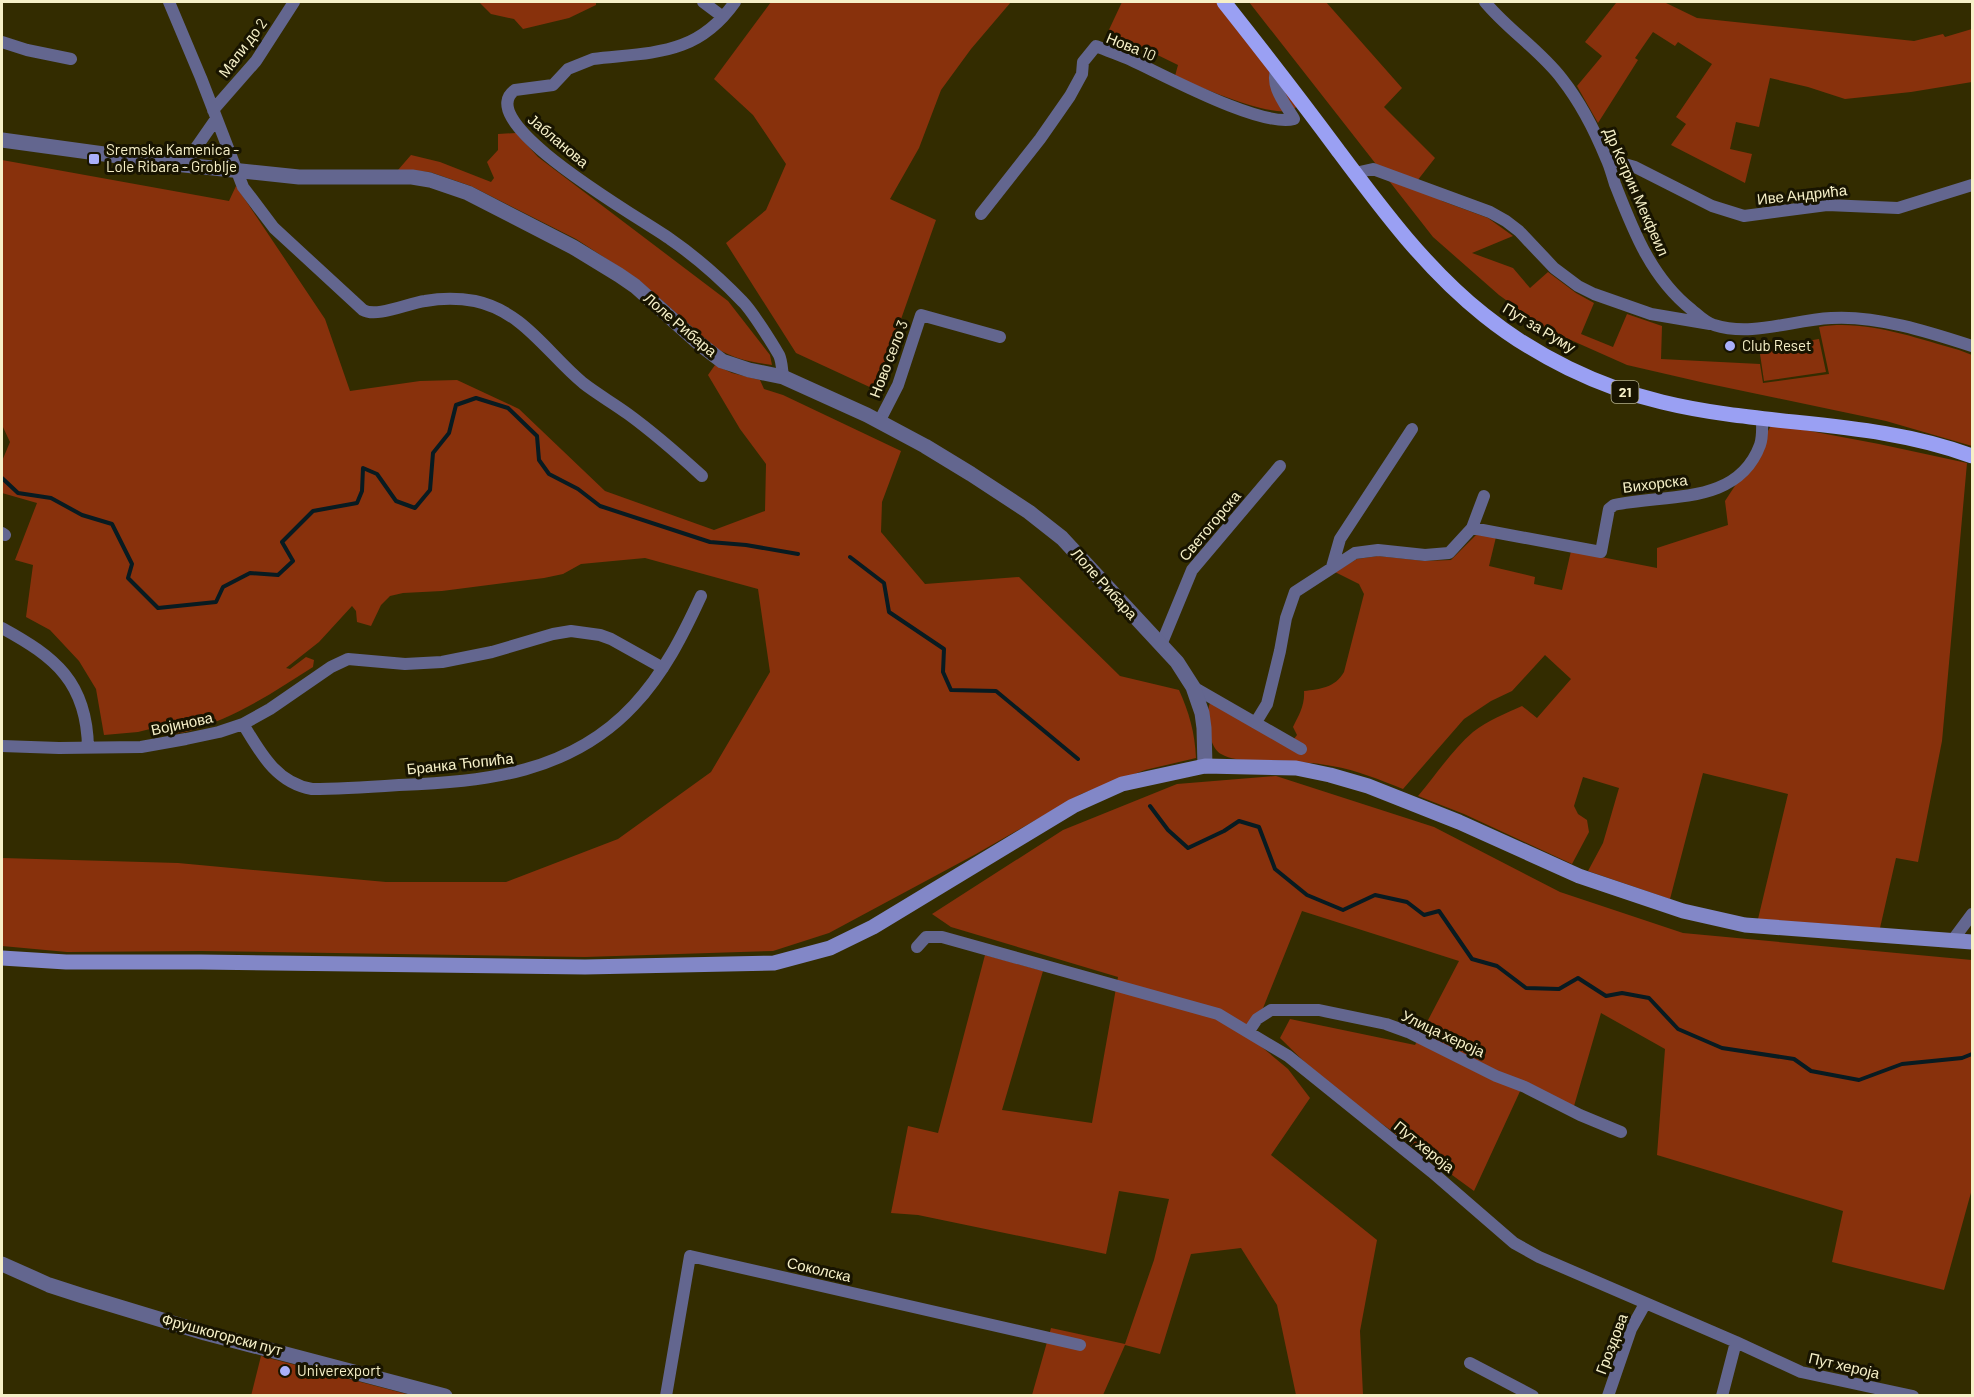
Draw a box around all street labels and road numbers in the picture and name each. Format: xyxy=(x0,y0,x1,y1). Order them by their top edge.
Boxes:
street label: Мали до 2 xyxy=(214,14,270,80)
street label: Нова 10 xyxy=(1104,28,1159,64)
street label: Јабланова xyxy=(525,110,593,171)
street label: Др Кетрин Мекфеил xyxy=(1601,125,1673,258)
street label: Иве Андрића xyxy=(1756,180,1848,208)
street label: Лоле Рибара xyxy=(641,289,721,360)
street label: Пут за Руму xyxy=(1500,298,1580,356)
street label: Ново село 3 xyxy=(865,317,911,400)
road number: 21 xyxy=(1612,381,1638,403)
street label: Вихорска xyxy=(1621,470,1689,496)
street label: Светогорска xyxy=(1175,486,1244,564)
street label: Лоле Рибара xyxy=(1068,544,1142,623)
street label: Војинова xyxy=(149,708,215,738)
street label: Бранка Ћопића xyxy=(406,748,515,778)
street label: Улица хероја xyxy=(1399,1006,1488,1060)
street label: Пут хероја xyxy=(1391,1117,1459,1176)
street label: Соколска xyxy=(785,1253,854,1285)
street label: Фрушкогорски пут xyxy=(160,1309,285,1359)
street label: Гроздова xyxy=(1591,1310,1631,1377)
street label: Пут хероја xyxy=(1807,1348,1882,1382)

